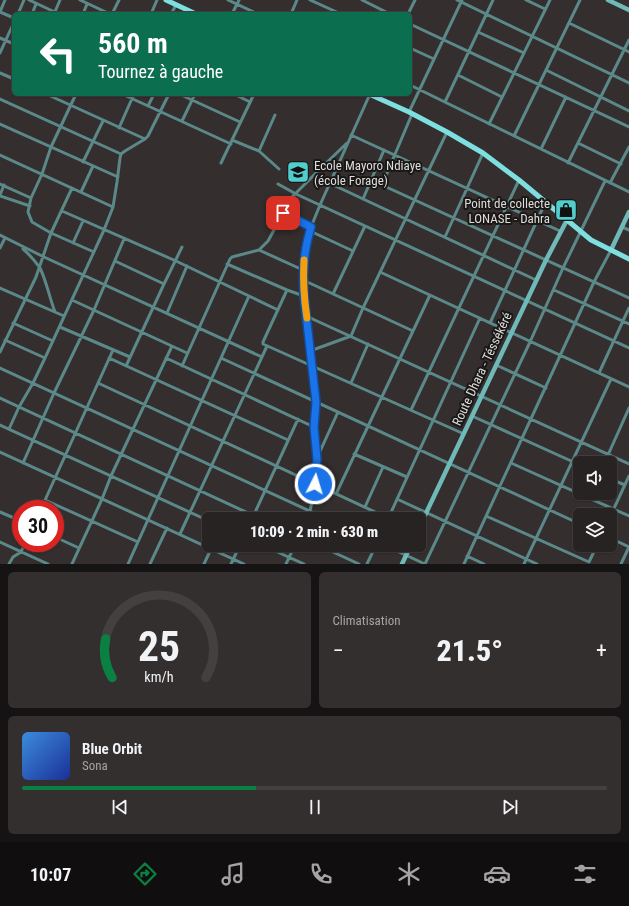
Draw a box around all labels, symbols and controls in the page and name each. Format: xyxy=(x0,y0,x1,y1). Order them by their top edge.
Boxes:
text: 560 m xyxy=(98,27,168,60)
icon: left xyxy=(32,28,84,80)
text: Tournez à gauche xyxy=(98,61,223,82)
place label: Ecole Mayoro Ndiaye (école Forage) xyxy=(314,158,421,188)
school or university icon: Ecole Mayoro Ndiaye (école Forage) xyxy=(285,159,311,185)
pin xyxy=(266,196,300,230)
place label: Point de collecte LONASE - Dahra xyxy=(464,196,550,226)
shop icon: Point de collecte LONASE - Dahra xyxy=(553,197,579,223)
icon: arrive xyxy=(272,202,294,224)
street label: Route Dhara - Téssékéré xyxy=(449,310,515,428)
map controls xyxy=(573,456,617,552)
button: sound xyxy=(573,456,617,500)
position arrow xyxy=(294,463,336,505)
speed limit sign: 30 xyxy=(12,500,64,552)
button: layers xyxy=(573,508,617,552)
text: 10:09 · 2 min · 630 m xyxy=(250,523,378,541)
text: Climatisation xyxy=(333,613,401,628)
text: 25 xyxy=(138,622,180,671)
text: 21.5° xyxy=(437,633,503,668)
text: − xyxy=(333,638,344,663)
text: + xyxy=(596,638,607,663)
text: km/h xyxy=(145,669,174,685)
text: Blue Orbit xyxy=(82,740,142,758)
text: Sona xyxy=(82,758,108,773)
icon: previous xyxy=(109,796,131,818)
icon: pause xyxy=(304,796,326,818)
icon: next xyxy=(499,796,521,818)
icon: directions xyxy=(131,860,159,888)
icon: music xyxy=(219,860,247,888)
icon: phone xyxy=(307,860,335,888)
icon: climate xyxy=(395,860,423,888)
icon: car xyxy=(483,860,511,888)
icon: filters xyxy=(571,860,599,888)
text: 10:07 xyxy=(30,864,71,885)

